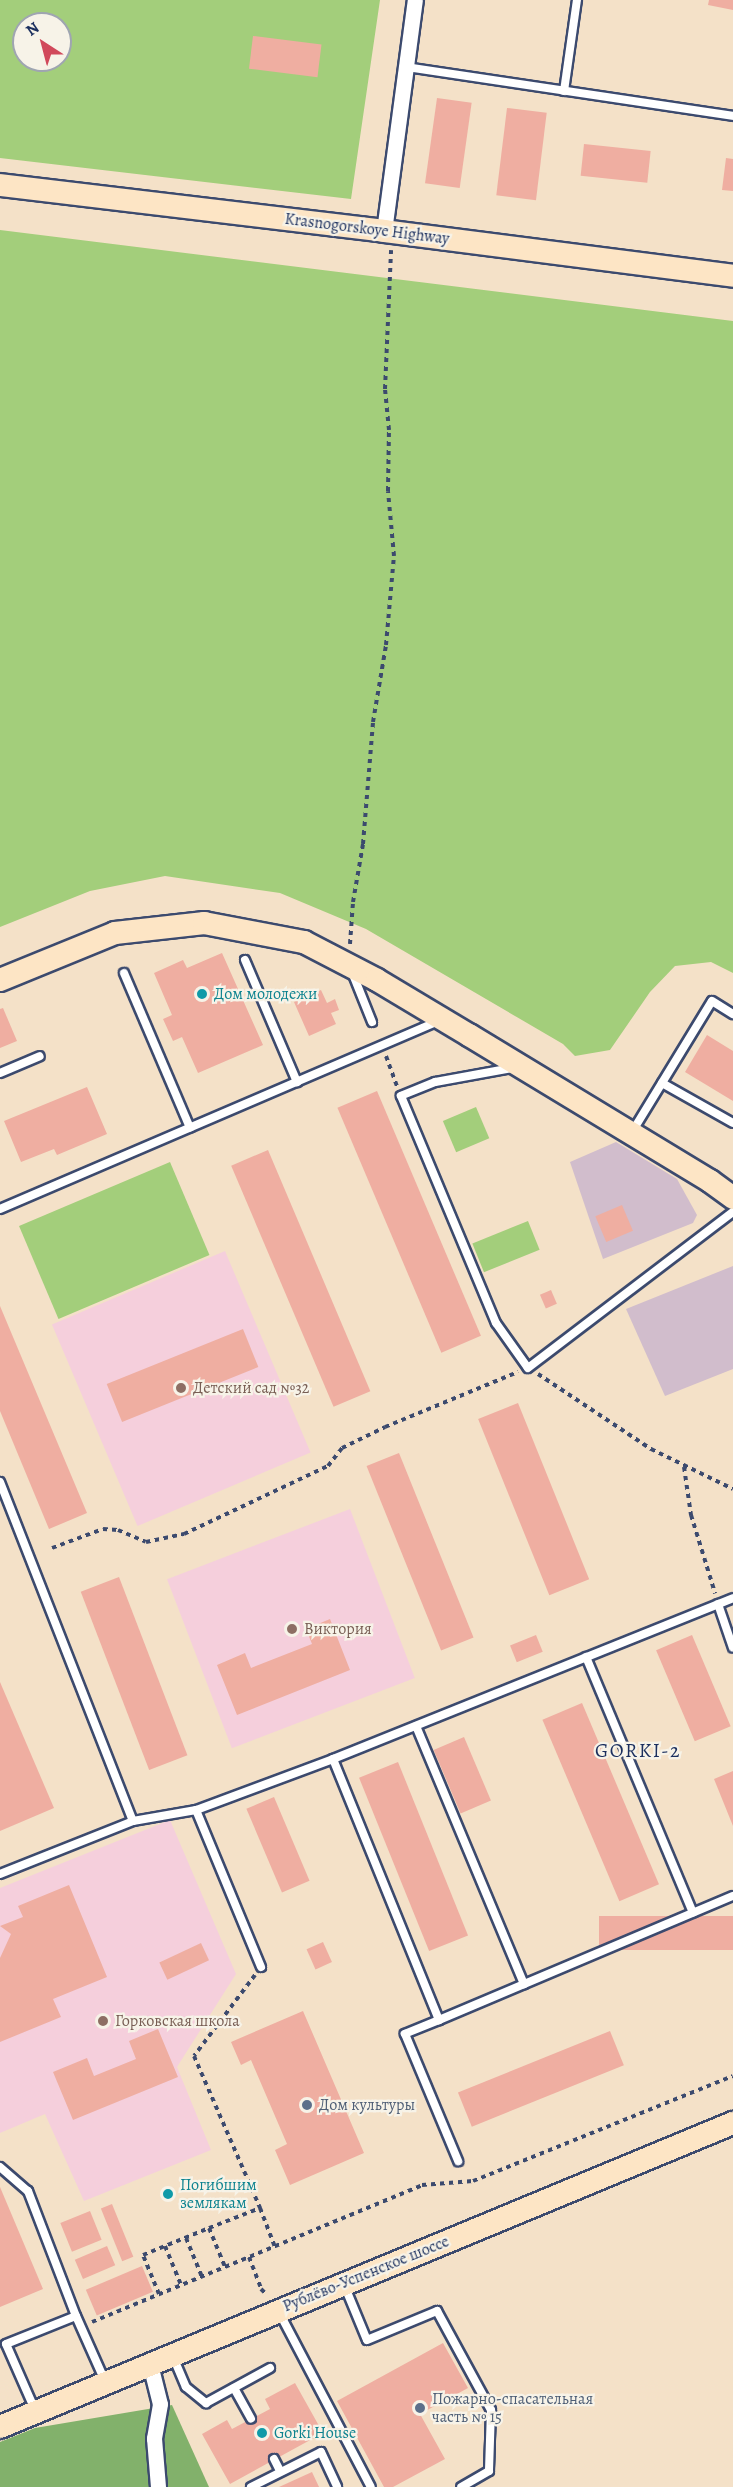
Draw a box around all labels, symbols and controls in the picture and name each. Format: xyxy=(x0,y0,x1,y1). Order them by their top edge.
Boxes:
north arrow xyxy=(12,12,72,72)
text: N xyxy=(21,17,44,41)
street label: Krasnogorskoye Highway xyxy=(284,209,450,249)
place label: Дом молодежи xyxy=(214,984,317,1004)
marker: Дом молодежи xyxy=(195,987,209,1001)
place label: Детский сад №32 xyxy=(193,1378,309,1398)
marker: Детский сад №32 xyxy=(174,1381,188,1395)
place label: Виктория xyxy=(304,1619,372,1639)
marker: Виктория xyxy=(285,1622,299,1636)
district label: GORKI-2 xyxy=(595,1738,681,1762)
place label: Горковская школа xyxy=(115,2011,240,2031)
marker: Горковская школа xyxy=(96,2014,110,2028)
place label: Дом культуры xyxy=(319,2095,415,2115)
marker: Дом культуры xyxy=(300,2098,314,2112)
place label: Погибшим землякам xyxy=(180,2175,257,2213)
marker: Погибшим землякам xyxy=(161,2187,175,2201)
street label: Рублёво-Успенское шоссе xyxy=(280,2232,452,2316)
place label: Пожарно-спасательная часть № 15 xyxy=(432,2389,593,2427)
marker: Пожарно-спасательная часть № 15 xyxy=(413,2401,427,2415)
place label: Gorki House xyxy=(274,2423,356,2443)
marker: Gorki House xyxy=(255,2426,269,2440)

